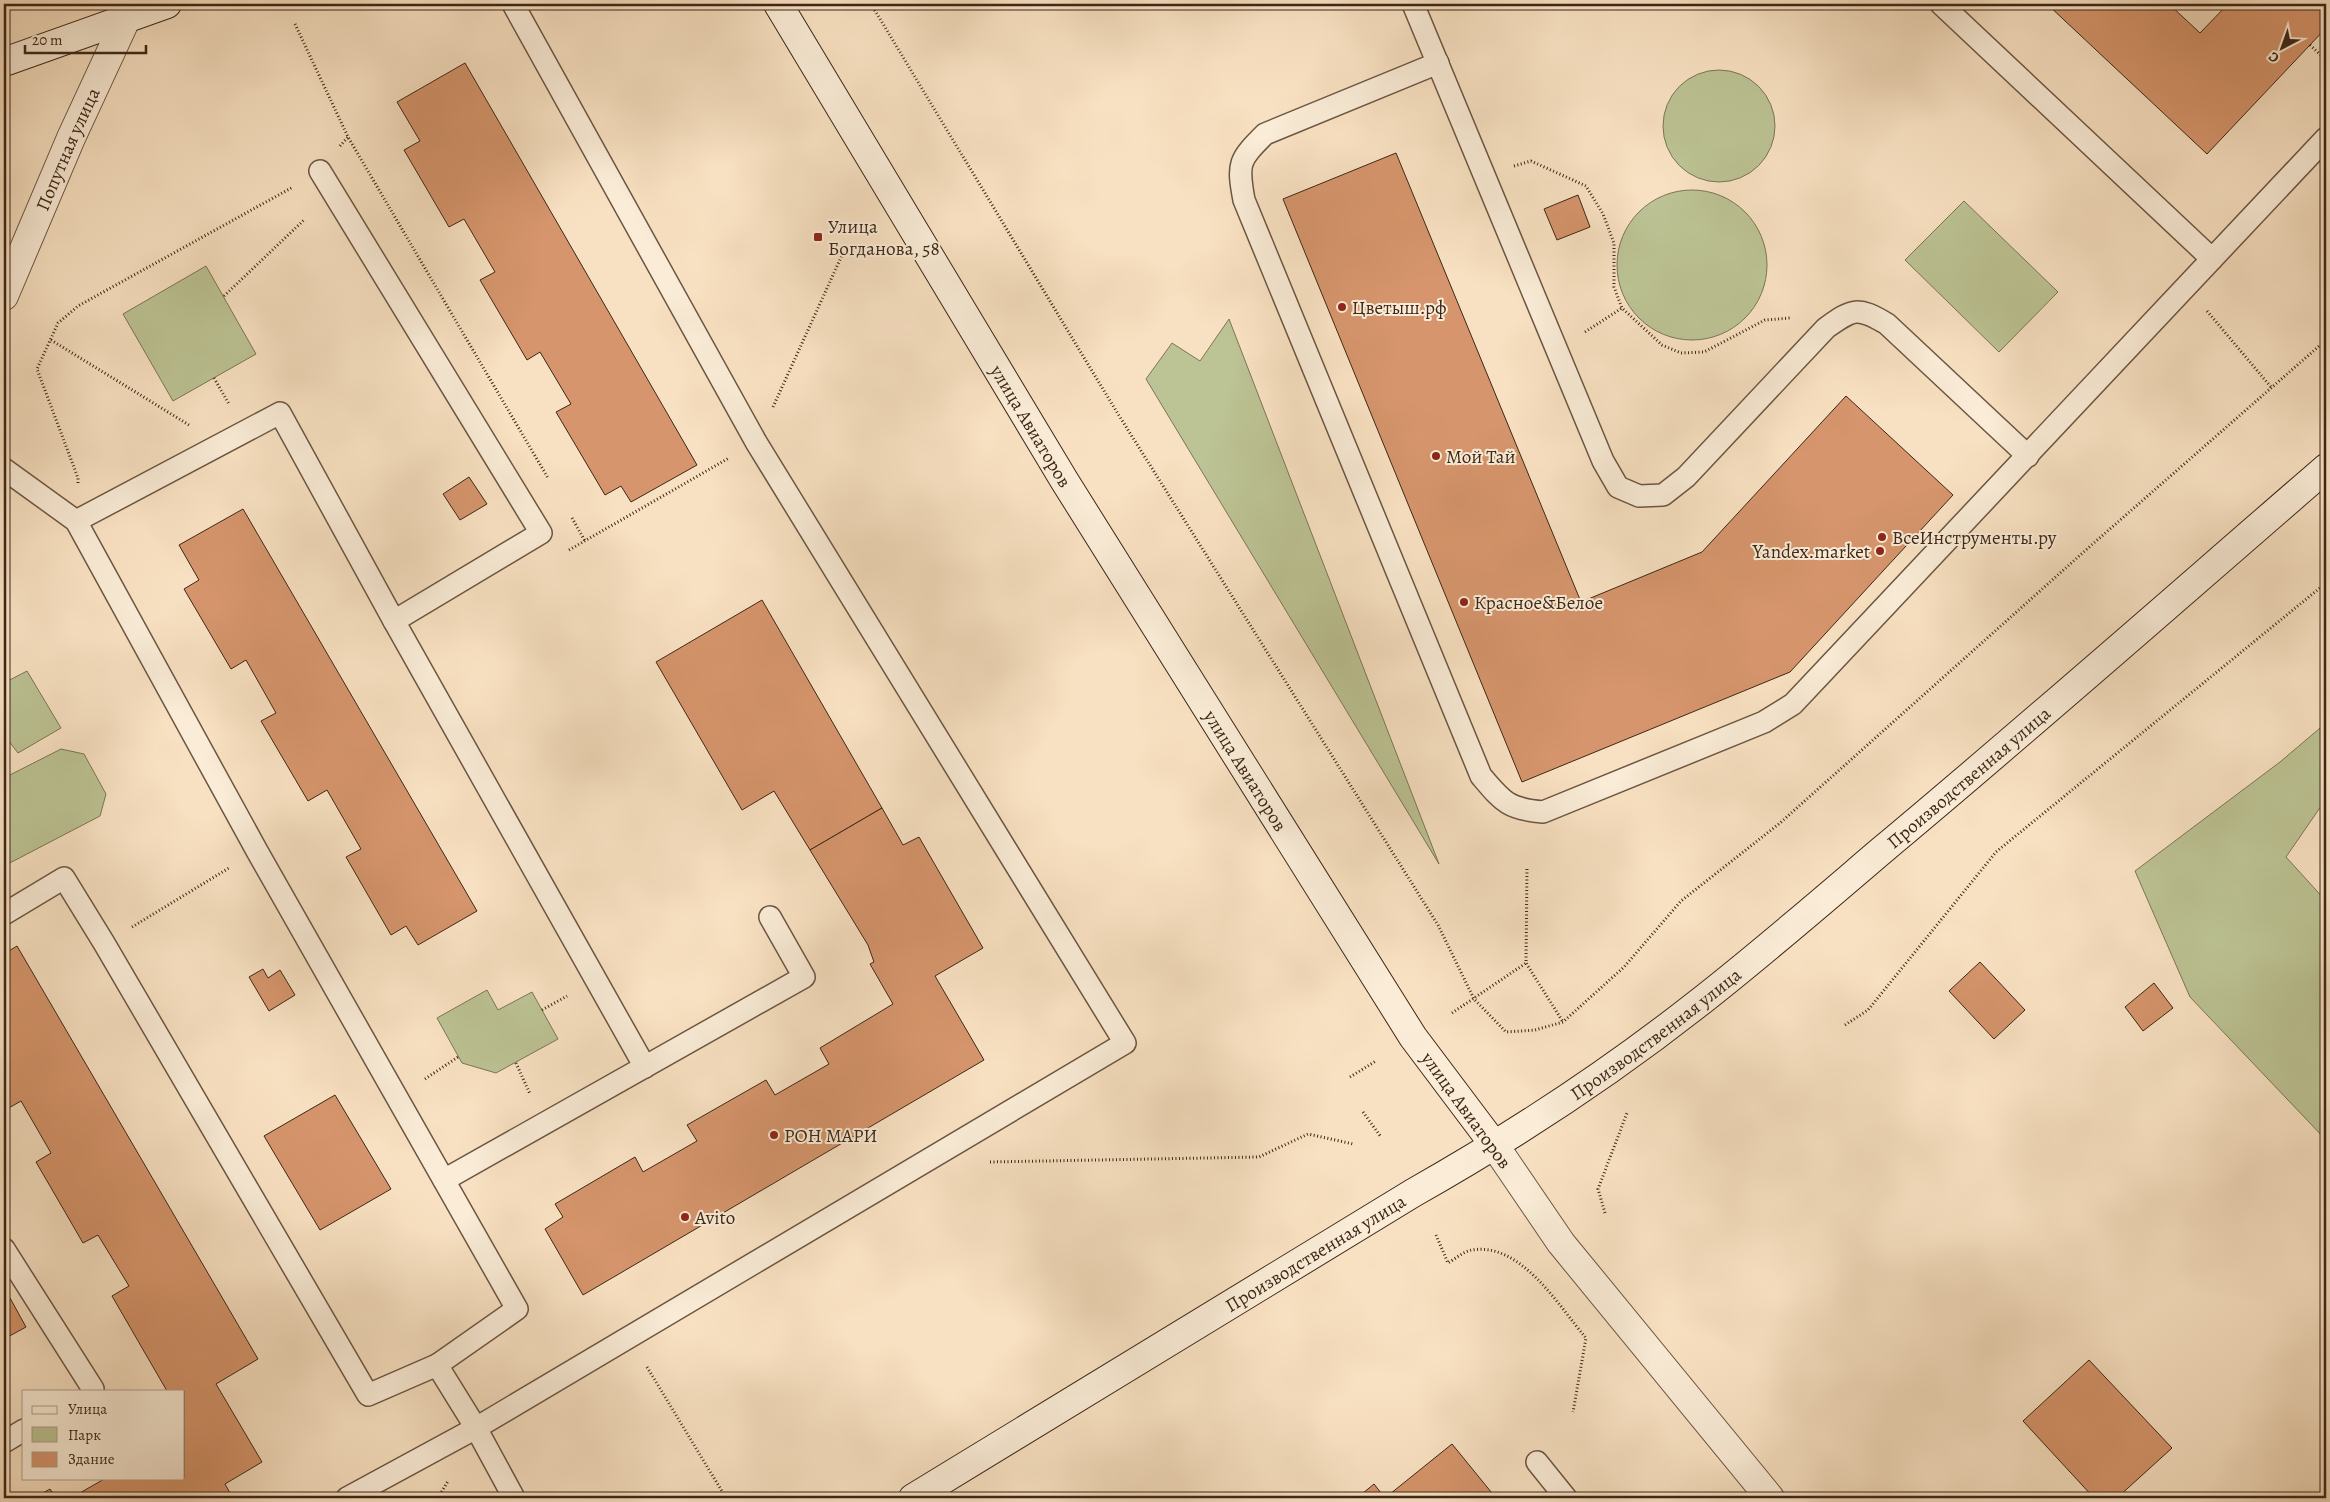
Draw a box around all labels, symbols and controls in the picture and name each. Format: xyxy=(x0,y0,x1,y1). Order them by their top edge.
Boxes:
scale bar xyxy=(25,22,146,54)
north arrow xyxy=(2258,22,2308,72)
text: 20 m xyxy=(32,30,63,50)
text: С xyxy=(2264,47,2283,67)
street label: Попутная улица xyxy=(30,83,107,215)
place label: Улица Богданова, 58 xyxy=(828,214,940,262)
marker: Улица Богданова, 58 xyxy=(812,231,824,243)
place label: Цветыш.рф xyxy=(1352,295,1447,321)
marker: Цветыш.рф xyxy=(1336,301,1348,313)
street label: улица Авиаторов xyxy=(983,359,1077,493)
place label: Мой Тай xyxy=(1446,444,1516,470)
marker: Мой Тай xyxy=(1430,450,1442,462)
place label: ВсеИнструменты.ру xyxy=(1892,525,2057,551)
marker: ВсеИнструменты.ру xyxy=(1876,531,1888,543)
place label: Yandex.market xyxy=(1752,539,1870,565)
marker: Yandex.market xyxy=(1874,545,1886,557)
place label: Красное&Белое xyxy=(1474,590,1603,616)
marker: Красное&Белое xyxy=(1458,596,1470,608)
street label: Производственная улица xyxy=(1882,701,2057,855)
street label: улица Авиаторов xyxy=(1197,704,1293,837)
street label: Производственная улица xyxy=(1565,962,1747,1107)
street label: улица Авиаторов xyxy=(1414,1046,1517,1174)
place label: РОН МАРИ xyxy=(784,1123,878,1149)
marker: РОН МАРИ xyxy=(768,1129,780,1141)
street label: Производственная улица xyxy=(1220,1188,1411,1319)
place label: Avito xyxy=(694,1205,735,1231)
marker: Avito xyxy=(679,1211,691,1223)
legend xyxy=(22,1390,185,1480)
text: Улица xyxy=(68,1399,107,1419)
text: Парк xyxy=(68,1425,101,1445)
text: Здание xyxy=(68,1449,115,1469)

